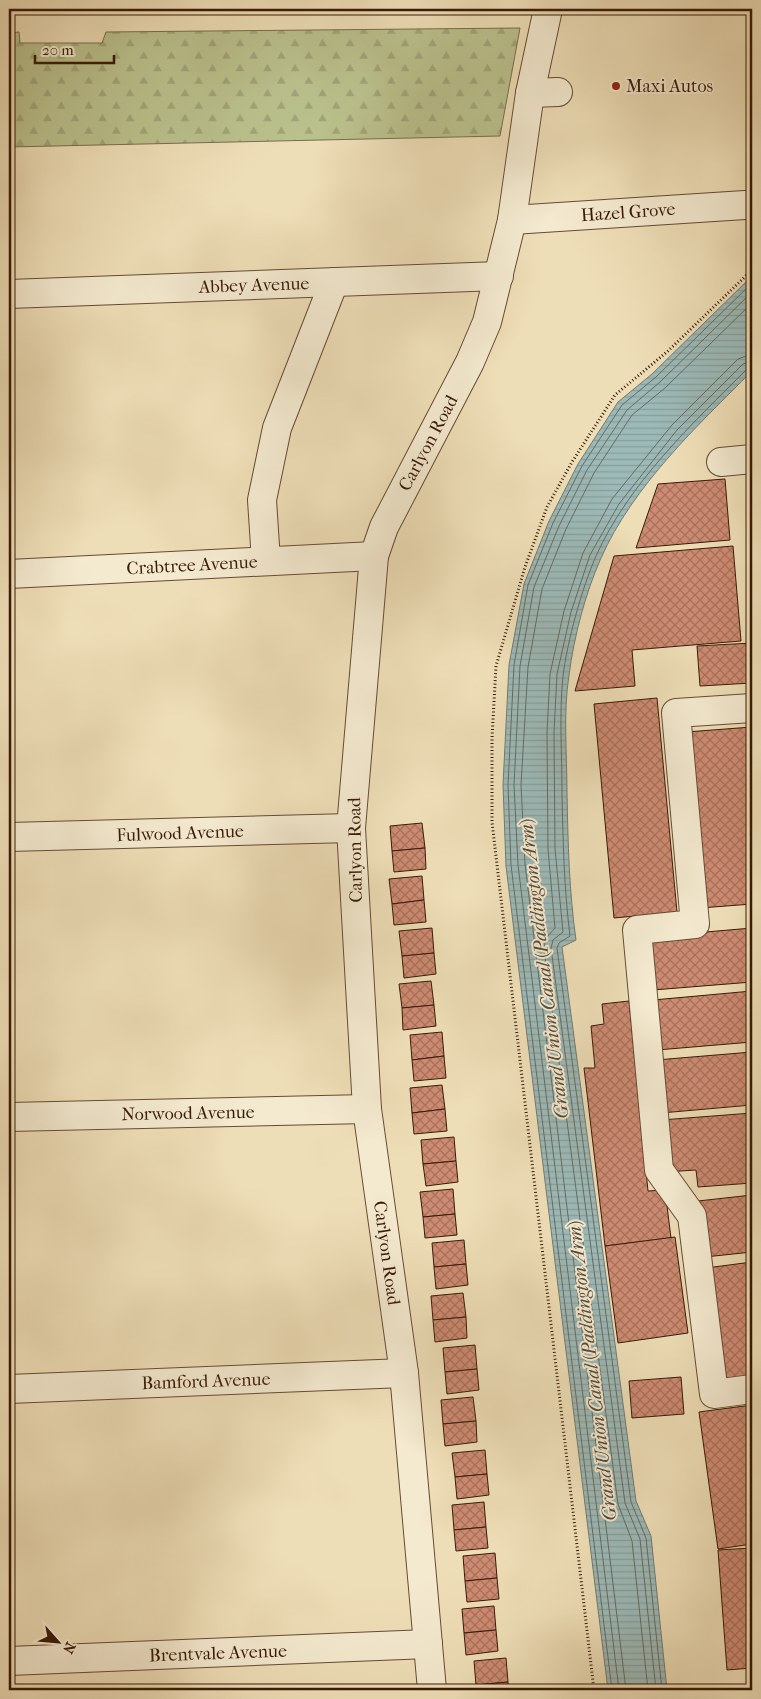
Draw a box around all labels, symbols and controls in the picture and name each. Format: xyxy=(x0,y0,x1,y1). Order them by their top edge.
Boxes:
scale bar xyxy=(35,32,114,64)
text: 20 m xyxy=(42,41,74,59)
place label: Maxi Autos xyxy=(626,76,714,97)
marker: Maxi Autos xyxy=(610,80,622,92)
street label: Hazel Grove xyxy=(580,199,676,226)
street label: Abbey Avenue xyxy=(197,273,310,298)
street label: Carlyon Road xyxy=(394,392,462,495)
street label: Crabtree Avenue xyxy=(126,552,258,579)
street label: Carlyon Road xyxy=(344,797,367,903)
water label: Grand Union Canal (Paddington Arm) xyxy=(515,818,573,1120)
street label: Fulwood Avenue xyxy=(116,821,244,846)
street label: Norwood Avenue xyxy=(121,1102,255,1125)
street label: Carlyon Road xyxy=(369,1200,404,1307)
water label: Grand Union Canal (Paddington Arm) xyxy=(563,1220,621,1522)
street label: Bamford Avenue xyxy=(141,1369,271,1394)
north arrow xyxy=(32,1616,82,1666)
text: N xyxy=(59,1639,79,1657)
street label: Brentvale Avenue xyxy=(149,1641,287,1666)

